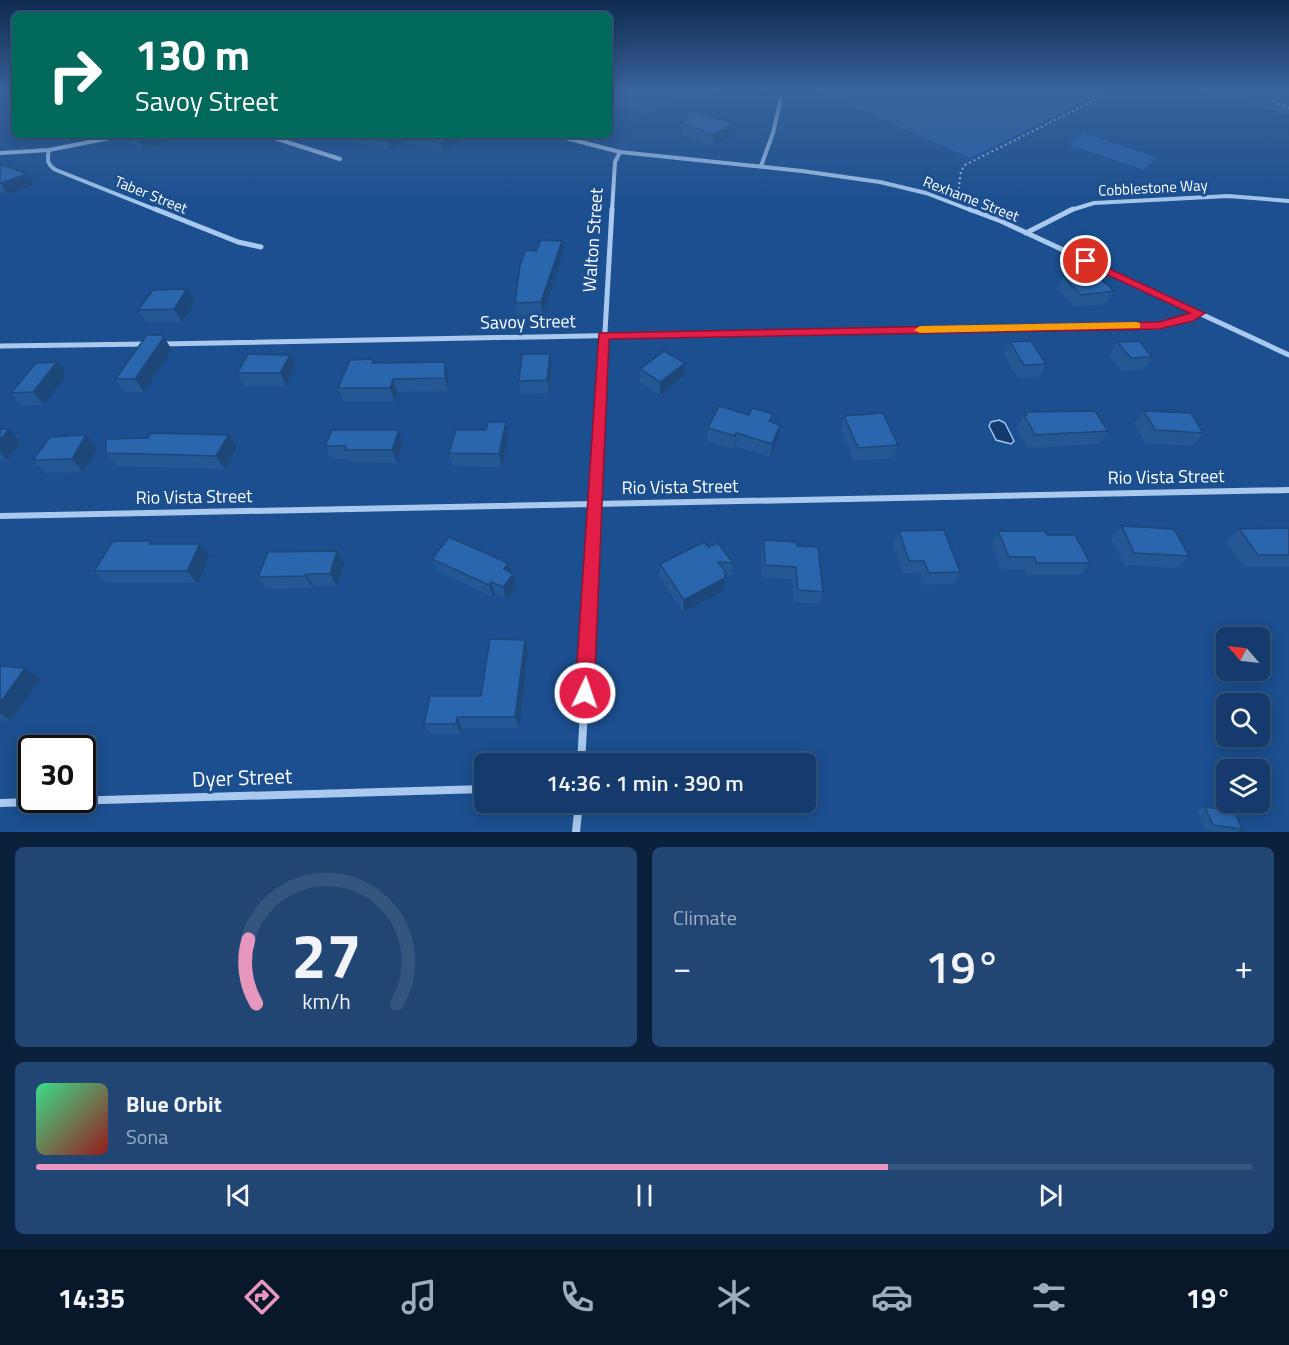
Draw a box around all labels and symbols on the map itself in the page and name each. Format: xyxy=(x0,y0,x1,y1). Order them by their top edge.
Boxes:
street label: Taber Street xyxy=(111,170,192,220)
street label: Rexhame Street xyxy=(920,170,1023,228)
street label: Cobblestone Way xyxy=(1098,173,1208,202)
street label: Walton Street xyxy=(575,186,610,293)
pin xyxy=(1060,235,1111,286)
street label: Savoy Street xyxy=(480,307,577,336)
street label: Rio Vista Street xyxy=(1107,462,1225,491)
street label: Rio Vista Street xyxy=(621,472,739,501)
street label: Rio Vista Street xyxy=(135,482,253,511)
north arrow xyxy=(1216,627,1270,681)
position arrow xyxy=(553,661,617,725)
speed limit sign: 30 xyxy=(18,735,96,813)
street label: Dyer Street xyxy=(191,759,293,795)

